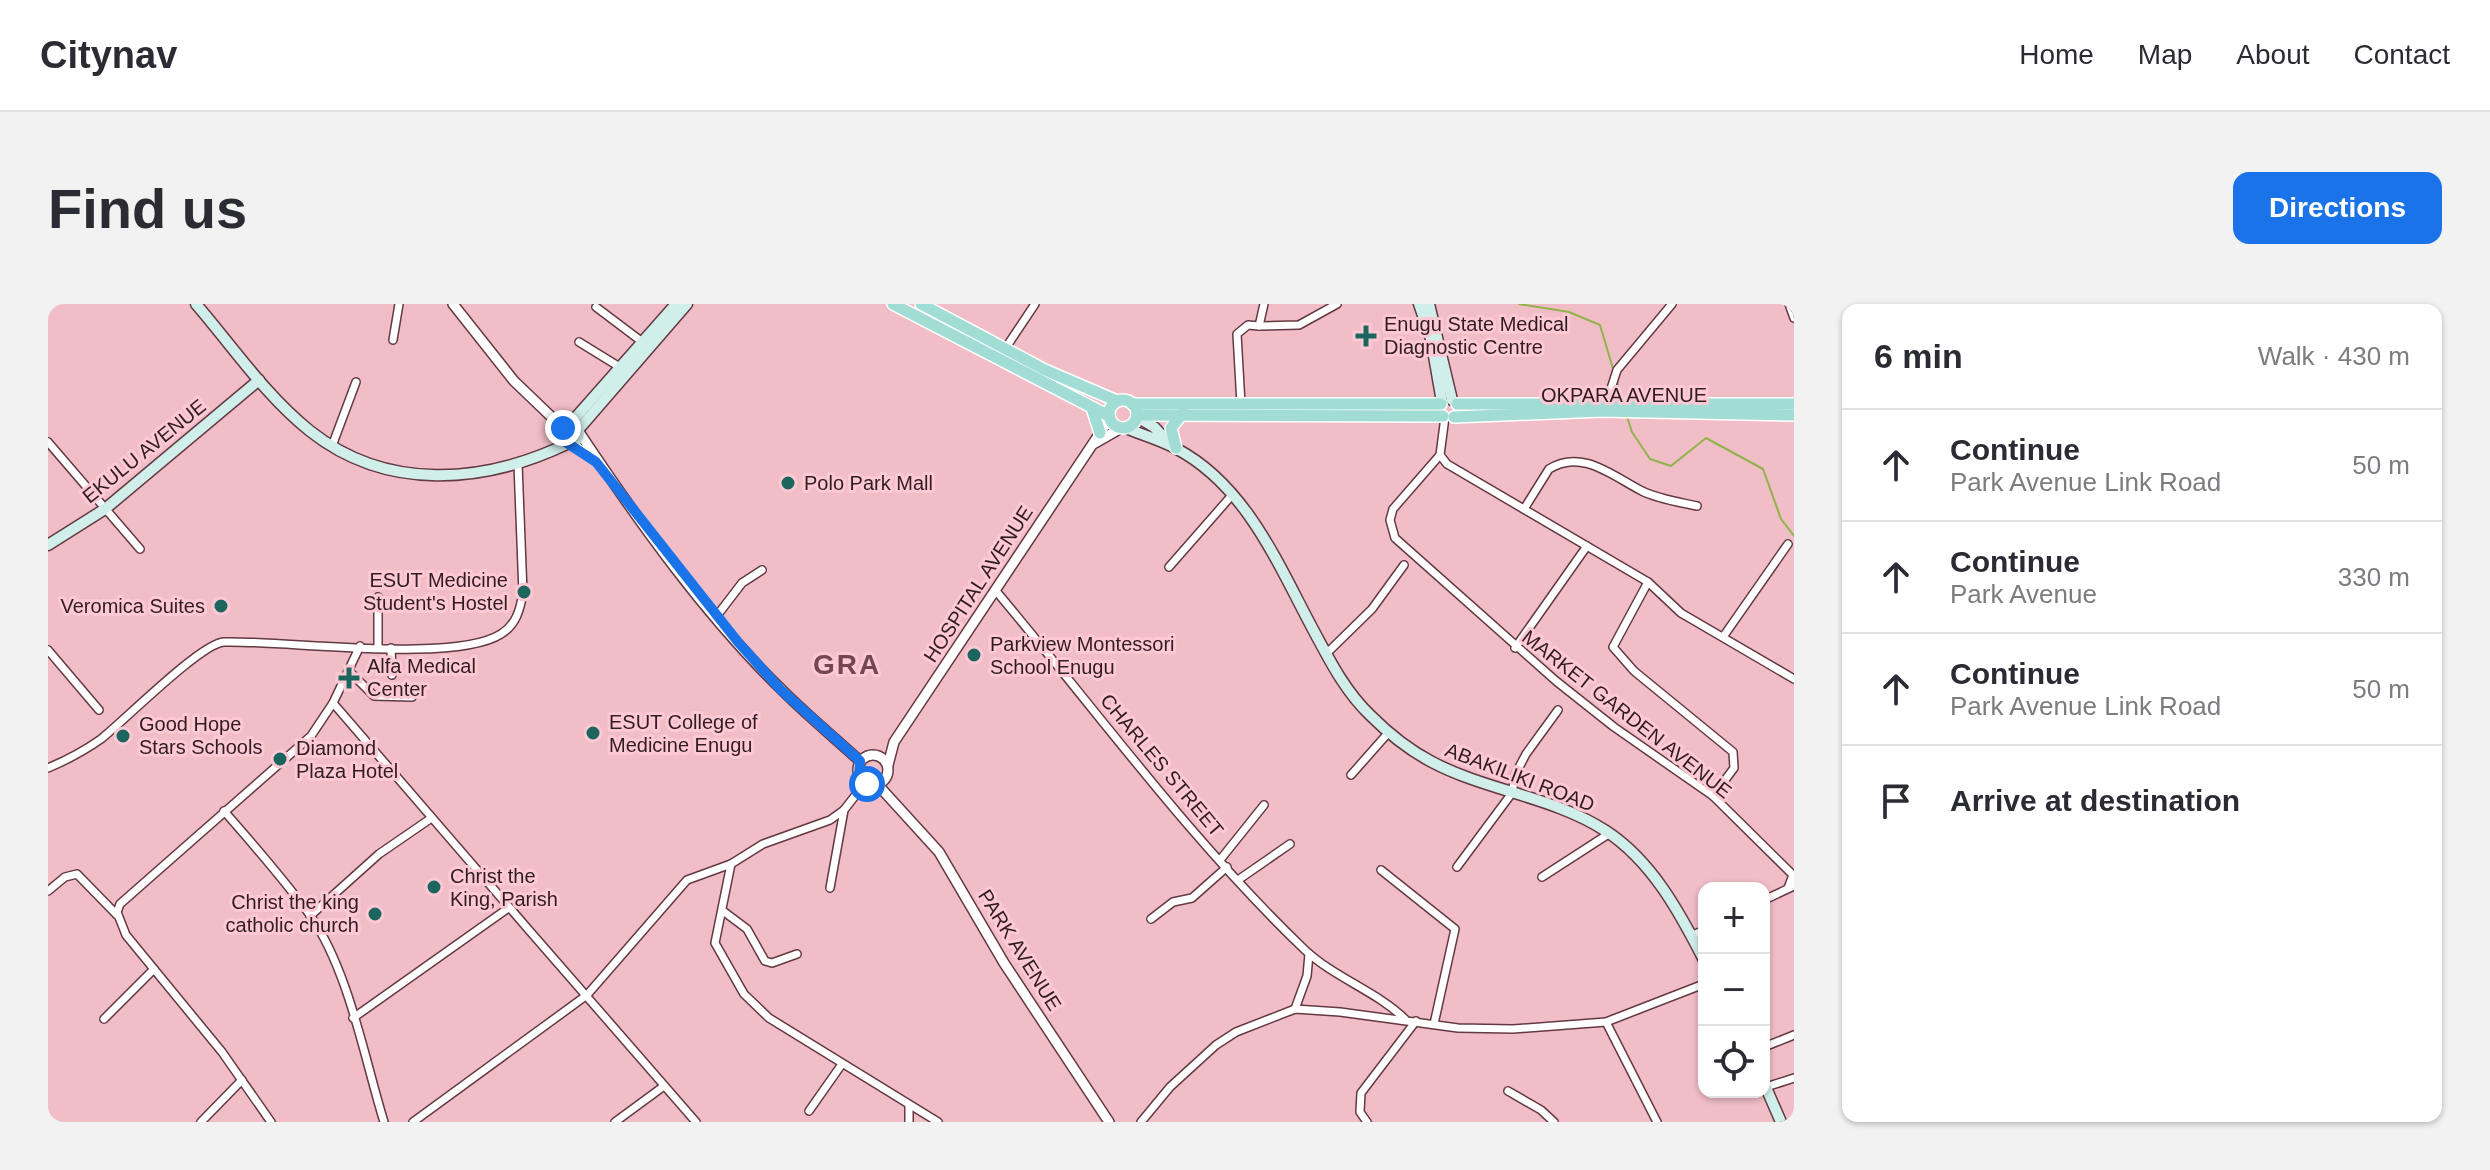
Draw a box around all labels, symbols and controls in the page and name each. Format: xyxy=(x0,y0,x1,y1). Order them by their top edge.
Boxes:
text: Citynav xyxy=(40,34,177,76)
text: Home xyxy=(2019,39,2094,70)
text: Map xyxy=(2138,39,2192,70)
text: About xyxy=(2236,39,2310,70)
text: Contact xyxy=(2354,39,2450,70)
button: Directions xyxy=(2233,172,2442,244)
text: Find us xyxy=(48,177,247,240)
place label: Enugu State Medical Diagnostic Centre xyxy=(1384,313,1569,358)
marker: Enugu State Medical Diagnostic Centre xyxy=(1355,325,1377,347)
text: 6 min xyxy=(1874,337,1963,375)
text: Walk · 430 m xyxy=(2258,341,2410,371)
street label: OKPARA AVENUE xyxy=(1541,384,1707,406)
street label: EKULU AVENUE xyxy=(78,395,210,507)
route end xyxy=(545,410,581,446)
text: Continue xyxy=(1950,433,2080,466)
icon: ahead xyxy=(1874,443,1918,487)
text: 50 m xyxy=(2352,450,2410,480)
text: Park Avenue Link Road xyxy=(1950,467,2221,497)
place label: Polo Park Mall xyxy=(804,472,933,494)
marker: Polo Park Mall xyxy=(779,474,797,492)
street label: HOSPITAL AVENUE xyxy=(919,502,1037,666)
text: Continue xyxy=(1950,545,2080,578)
icon: ahead xyxy=(1874,555,1918,599)
text: 330 m xyxy=(2338,562,2410,592)
place label: ESUT Medicine Student's Hostel xyxy=(363,569,508,614)
text: Park Avenue xyxy=(1950,579,2097,609)
marker: ESUT Medicine Student's Hostel xyxy=(515,583,533,601)
place label: Veromica Suites xyxy=(60,595,205,617)
marker: Veromica Suites xyxy=(212,597,230,615)
street label: MARKET GARDEN AVENUE xyxy=(1518,626,1736,802)
place label: Parkview Montessori School Enugu xyxy=(990,633,1175,678)
marker: Parkview Montessori School Enugu xyxy=(965,646,983,664)
district label: GRA xyxy=(813,649,881,680)
place label: Alfa Medical Center xyxy=(367,655,476,700)
text: Continue xyxy=(1950,657,2080,690)
marker: Alfa Medical Center xyxy=(338,667,360,689)
icon: ahead xyxy=(1874,667,1918,711)
text: 50 m xyxy=(2352,674,2410,704)
street label: CHARLES STREET xyxy=(1096,689,1228,841)
text: Park Avenue Link Road xyxy=(1950,691,2221,721)
place label: ESUT College of Medicine Enugu xyxy=(609,711,758,756)
place label: Good Hope Stars Schools xyxy=(139,713,262,758)
marker: ESUT College of Medicine Enugu xyxy=(584,724,602,742)
marker: Good Hope Stars Schools xyxy=(114,727,132,745)
place label: Diamond Plaza Hotel xyxy=(296,737,398,782)
street label: ABAKILIKI ROAD xyxy=(1442,738,1598,816)
marker: Diamond Plaza Hotel xyxy=(271,750,289,768)
route start xyxy=(849,766,885,802)
icon: arrive xyxy=(1874,779,1918,823)
text: Arrive at destination xyxy=(1950,784,2240,817)
place label: Christ the King, Parish xyxy=(450,865,558,910)
marker: Christ the King, Parish xyxy=(425,878,443,896)
map controls xyxy=(1698,882,1770,1098)
button: + xyxy=(1698,882,1770,954)
street label: PARK AVENUE xyxy=(974,886,1066,1014)
place label: Christ the king catholic church xyxy=(226,891,359,936)
marker: Christ the king catholic church xyxy=(366,905,384,923)
button: − xyxy=(1698,954,1770,1026)
button: locate xyxy=(1698,1026,1770,1098)

